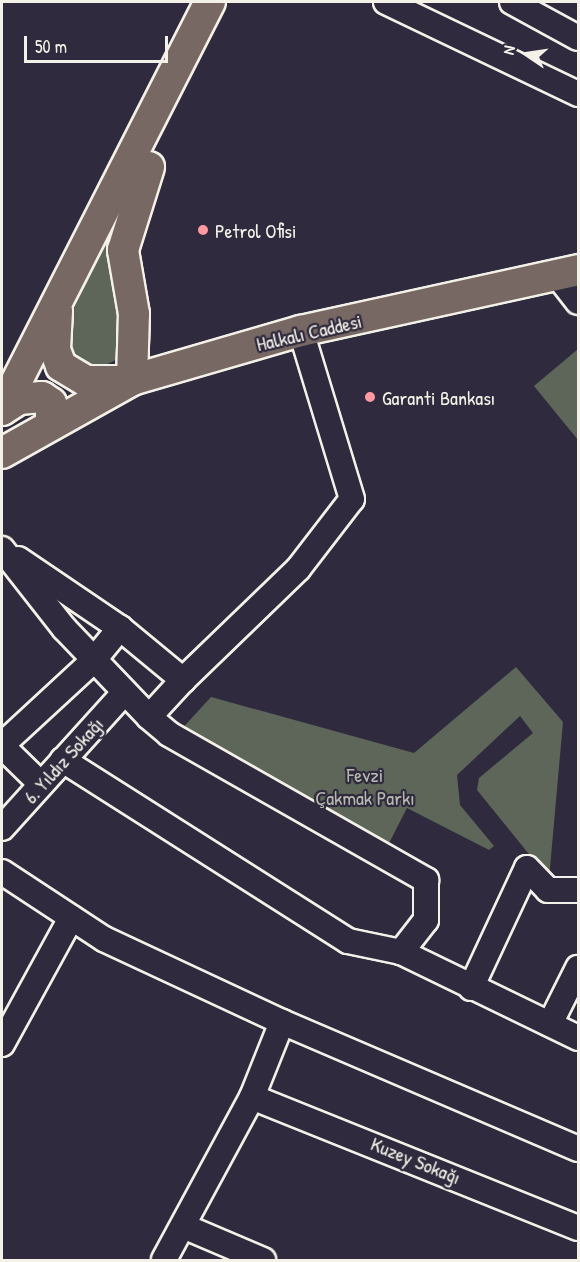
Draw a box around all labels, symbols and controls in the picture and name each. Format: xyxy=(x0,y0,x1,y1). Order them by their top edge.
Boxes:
scale bar xyxy=(27,24,171,62)
north arrow xyxy=(496,24,556,84)
text: 50 m xyxy=(35,34,67,59)
text: N xyxy=(497,43,520,57)
place label: Petrol Ofisi xyxy=(215,218,296,242)
marker: Petrol Ofisi xyxy=(196,223,210,237)
street label: Halkalı Caddesi xyxy=(254,308,364,356)
place label: Garanti Bankası xyxy=(382,385,495,409)
marker: Garanti Bankası xyxy=(363,390,377,404)
street label: 6. Yıldız Sokağı xyxy=(18,712,108,808)
park label: Fevzi Çakmak Parkı xyxy=(315,763,415,810)
street label: Kuzey Sokağı xyxy=(368,1131,464,1189)

